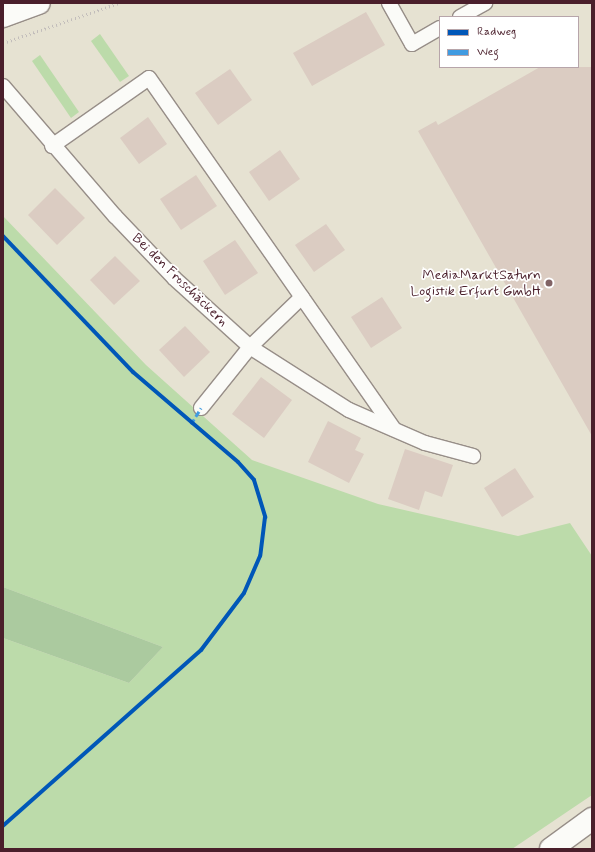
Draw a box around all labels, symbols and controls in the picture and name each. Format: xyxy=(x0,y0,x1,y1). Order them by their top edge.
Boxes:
legend xyxy=(439,16,579,68)
text: Radweg xyxy=(477,24,516,40)
text: Weg xyxy=(477,44,499,60)
street label: Bei den Froschäckern xyxy=(129,230,231,330)
place label: MediaMarktSaturn Logistik Erfurt GmbH xyxy=(410,267,541,300)
marker: MediaMarktSaturn Logistik Erfurt GmbH xyxy=(544,278,554,288)

